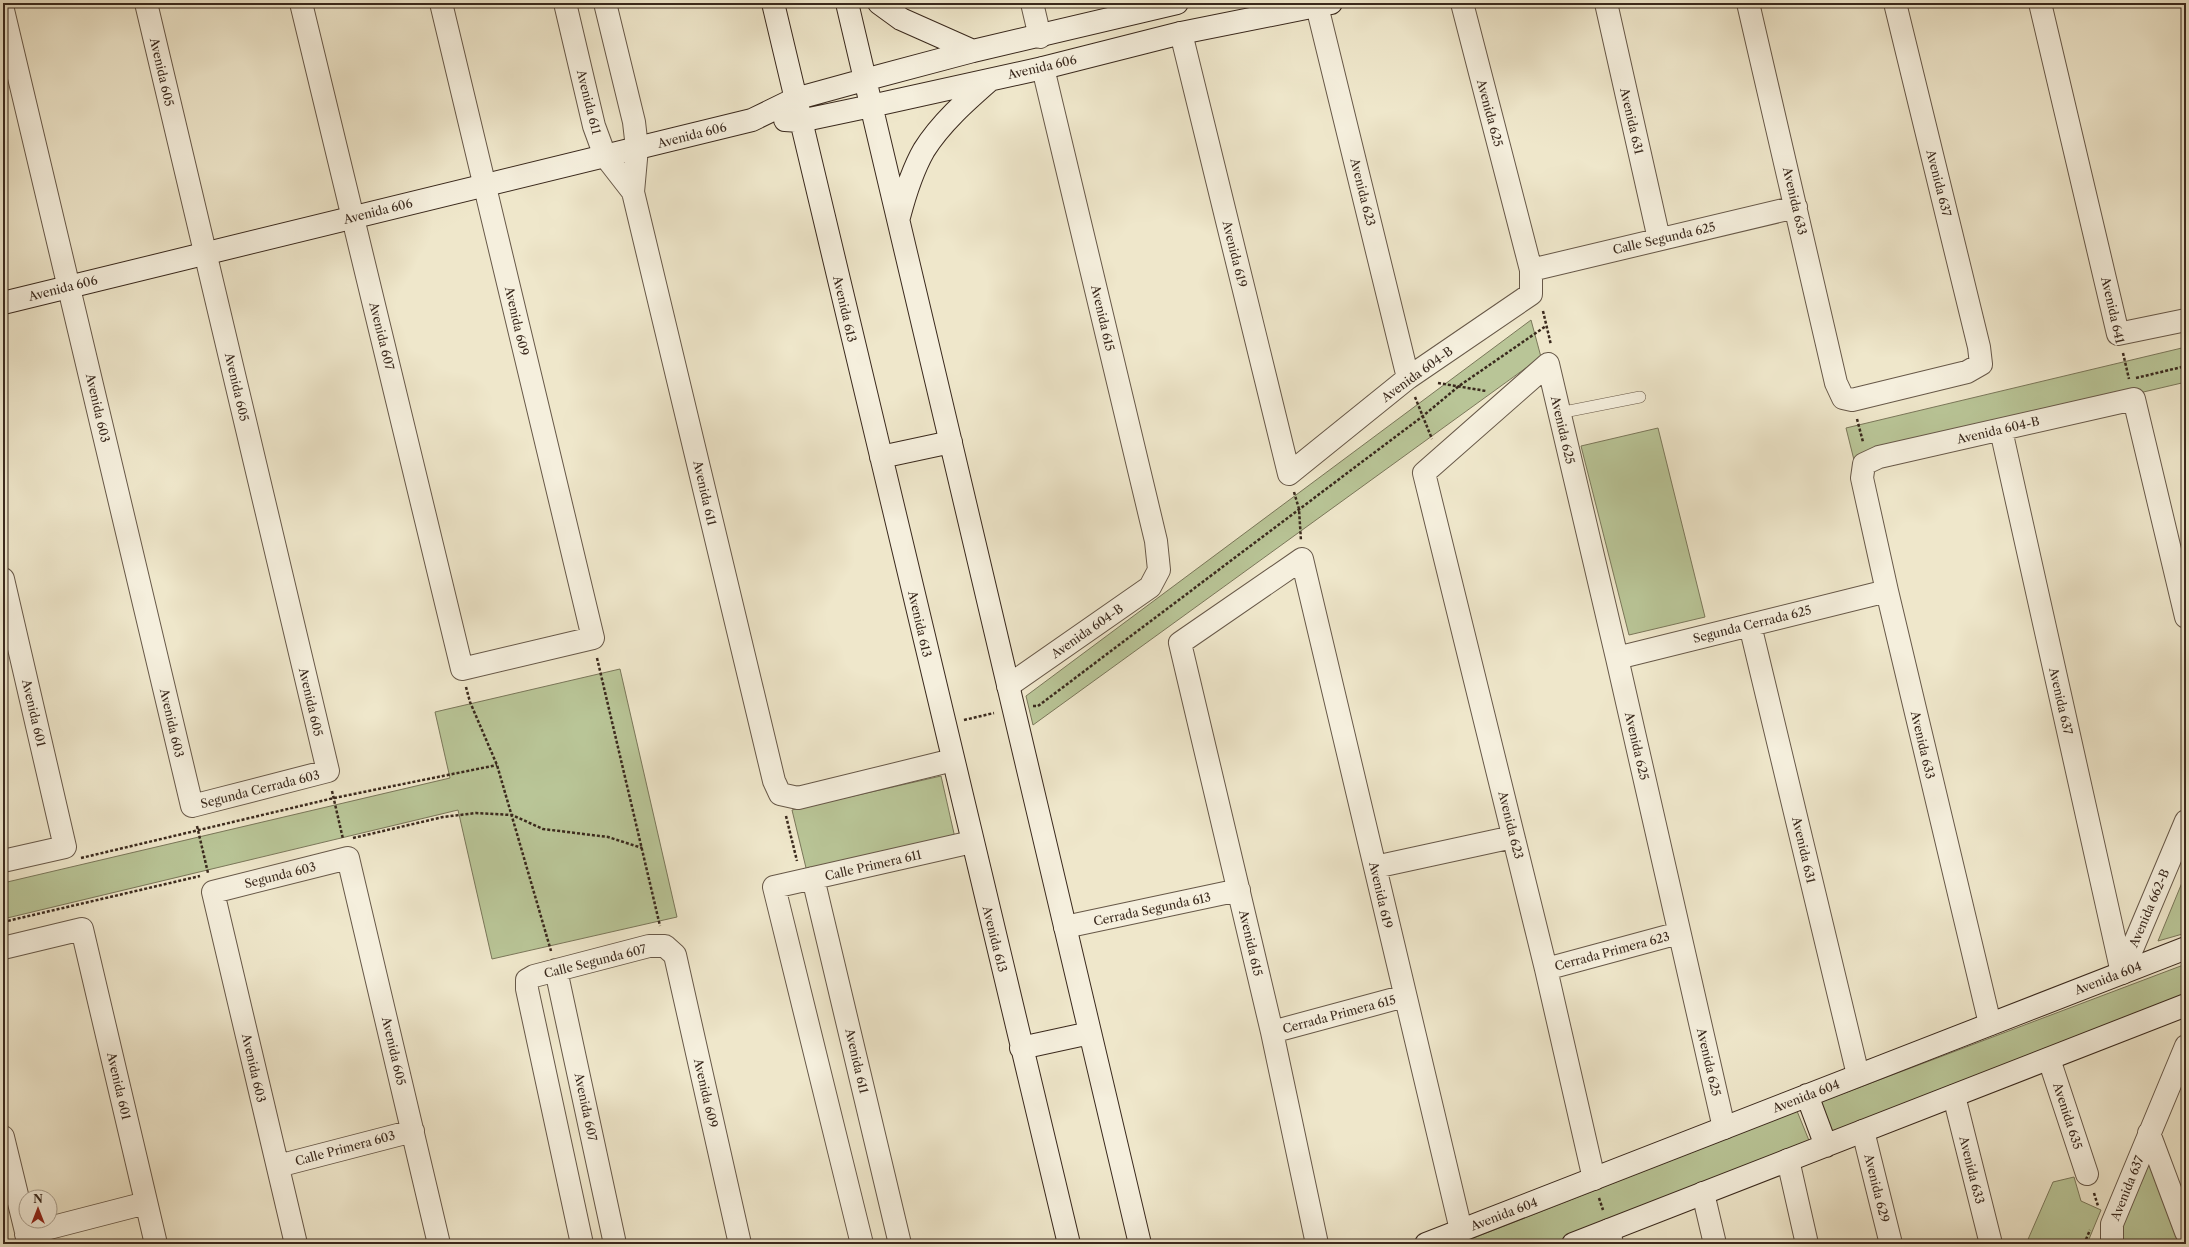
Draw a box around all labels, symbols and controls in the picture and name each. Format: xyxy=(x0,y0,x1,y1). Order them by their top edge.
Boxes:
street label: Avenida 605 xyxy=(147,35,177,108)
street label: Avenida 606 xyxy=(1005,52,1078,82)
street label: Avenida 611 xyxy=(573,67,604,136)
street label: Avenida 625 xyxy=(1474,77,1506,148)
street label: Avenida 631 xyxy=(1617,85,1647,156)
street label: Avenida 606 xyxy=(655,119,728,151)
street label: Avenida 637 xyxy=(1923,147,1955,218)
street label: Avenida 623 xyxy=(1347,156,1379,227)
street label: Avenida 633 xyxy=(1780,165,1810,236)
street label: Avenida 606 xyxy=(341,195,414,227)
street label: Avenida 619 xyxy=(1219,218,1251,289)
street label: Calle Segunda 625 xyxy=(1611,219,1717,257)
street label: Avenida 606 xyxy=(26,272,99,304)
street label: Avenida 613 xyxy=(830,273,860,344)
street label: Avenida 641 xyxy=(2098,274,2128,345)
street label: Avenida 615 xyxy=(1088,282,1118,353)
street label: Avenida 609 xyxy=(502,284,532,357)
street label: Avenida 607 xyxy=(366,300,398,372)
street label: Avenida 604-B xyxy=(1378,343,1455,405)
street label: Avenida 605 xyxy=(222,350,252,423)
street label: Avenida 603 xyxy=(83,371,113,444)
street label: Avenida 625 xyxy=(1548,394,1578,465)
street label: Avenida 604-B xyxy=(1954,413,2041,447)
street label: Avenida 611 xyxy=(690,458,720,527)
street label: Avenida 613 xyxy=(905,588,935,659)
street label: Avenida 604-B xyxy=(1047,601,1126,662)
street label: Segunda Cerrada 625 xyxy=(1691,602,1813,646)
street label: Avenida 605 xyxy=(296,665,326,738)
street label: Avenida 637 xyxy=(2046,665,2076,736)
street label: Avenida 601 xyxy=(19,677,49,748)
street label: Avenida 603 xyxy=(157,686,187,759)
street label: Avenida 633 xyxy=(1908,709,1938,780)
street label: Avenida 625 xyxy=(1622,710,1652,781)
street label: Segunda Cerrada 603 xyxy=(199,767,321,811)
street label: Avenida 623 xyxy=(1495,789,1527,860)
street label: Avenida 631 xyxy=(1789,814,1819,885)
street label: Calle Primera 611 xyxy=(823,847,923,883)
street label: Segunda 603 xyxy=(243,859,317,891)
street label: Avenida 619 xyxy=(1366,859,1396,930)
street label: Avenida 662-B xyxy=(2125,867,2172,950)
street label: Cerrada Segunda 613 xyxy=(1092,889,1212,929)
street label: Avenida 613 xyxy=(979,903,1010,974)
street label: Avenida 615 xyxy=(1236,907,1266,978)
street label: Cerrada Primera 623 xyxy=(1553,928,1671,974)
street label: Calle Segunda 607 xyxy=(542,941,648,981)
street label: Avenida 604 xyxy=(2071,958,2144,998)
street label: Cerrada Primera 615 xyxy=(1281,992,1397,1036)
street label: Avenida 605 xyxy=(379,1014,409,1087)
street label: Avenida 611 xyxy=(842,1026,872,1095)
street label: Avenida 625 xyxy=(1694,1026,1724,1097)
street label: Avenida 603 xyxy=(239,1031,269,1104)
street label: Avenida 601 xyxy=(104,1050,134,1121)
street label: Avenida 609 xyxy=(691,1056,721,1129)
street label: Avenida 607 xyxy=(571,1071,601,1143)
street label: Avenida 604 xyxy=(1769,1076,1842,1116)
street label: Avenida 635 xyxy=(2050,1080,2086,1151)
street label: Calle Primera 603 xyxy=(293,1127,397,1169)
street label: Avenida 633 xyxy=(1956,1134,1988,1205)
street label: Avenida 629 xyxy=(1861,1151,1893,1224)
street label: Avenida 637 xyxy=(2107,1153,2147,1223)
north arrow xyxy=(18,1189,58,1229)
text: N xyxy=(33,1192,43,1206)
street label: Avenida 604 xyxy=(1467,1194,1540,1234)

